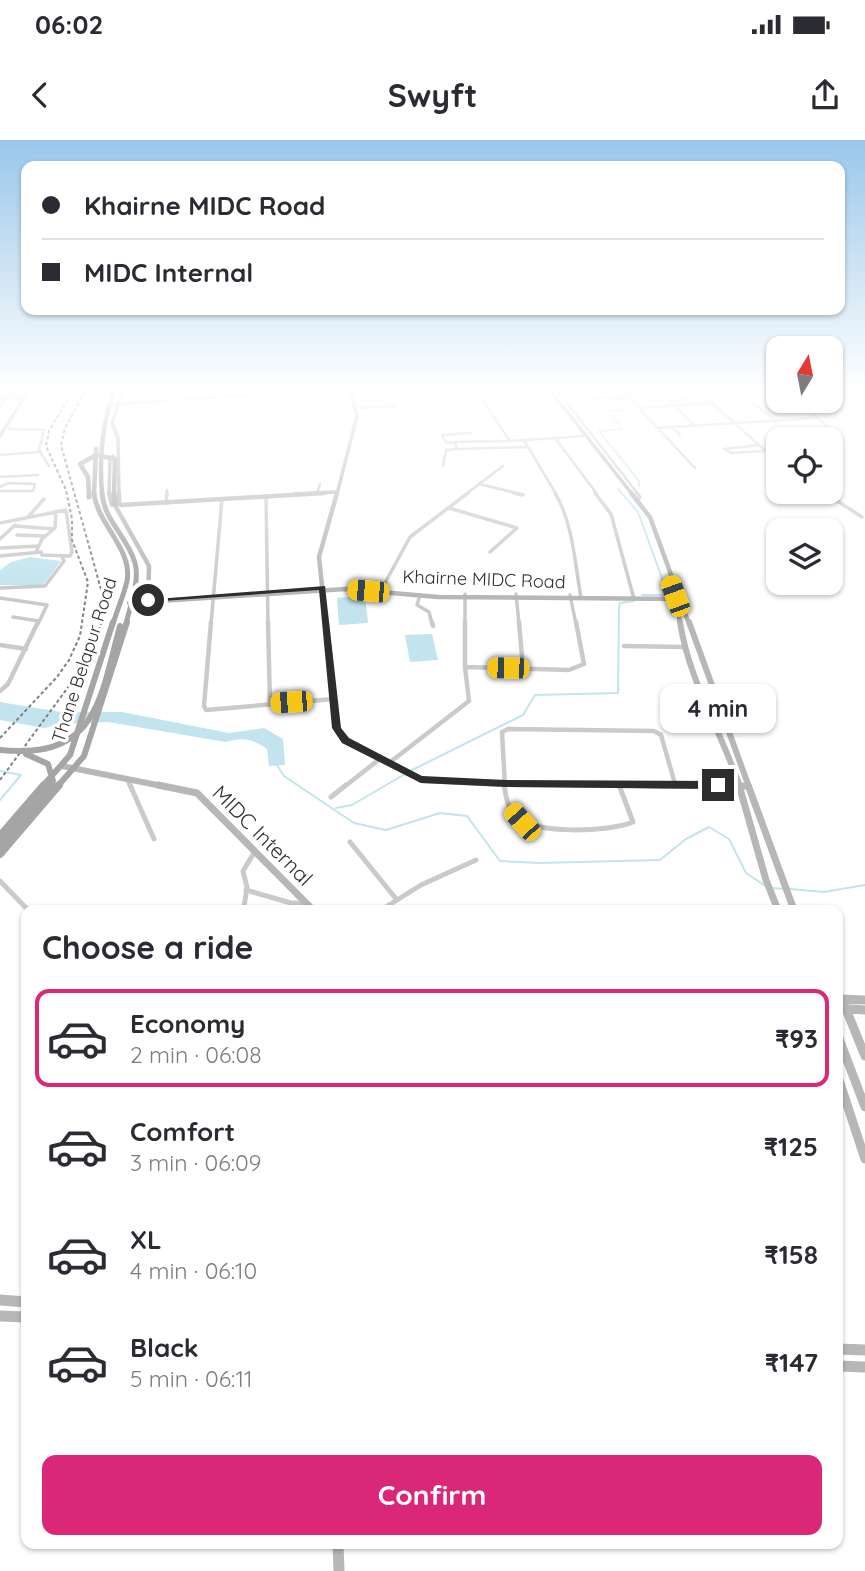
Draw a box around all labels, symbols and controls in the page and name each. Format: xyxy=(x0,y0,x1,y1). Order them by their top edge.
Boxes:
text: 06:02 xyxy=(35,8,103,41)
text: Swyft xyxy=(388,75,477,115)
icon: back xyxy=(21,76,59,114)
icon: share xyxy=(806,76,844,114)
text: Khairne MIDC Road xyxy=(84,189,325,222)
text: MIDC Internal xyxy=(84,256,253,289)
north arrow xyxy=(766,336,844,413)
map controls xyxy=(766,336,843,595)
button: locate xyxy=(766,427,843,504)
button: layers xyxy=(766,518,843,595)
street label: Khairne MIDC Road xyxy=(402,565,566,593)
car xyxy=(658,573,693,619)
street label: Thane Belapur Road xyxy=(46,575,122,745)
car xyxy=(347,579,390,603)
route start xyxy=(132,584,164,616)
car xyxy=(487,657,530,679)
callout: 4 min xyxy=(660,684,776,732)
car xyxy=(270,690,313,714)
text: 4 min xyxy=(688,694,748,723)
route end xyxy=(702,769,734,801)
street label: MIDC Internal xyxy=(207,779,319,891)
car xyxy=(501,799,544,845)
text: Choose a ride xyxy=(42,927,254,967)
icon: car xyxy=(46,1007,109,1070)
text: Economy xyxy=(130,1007,245,1040)
text: ₹93 xyxy=(775,1022,818,1055)
text: 2 min · 06:08 xyxy=(130,1040,262,1069)
icon: car xyxy=(46,1115,109,1178)
text: Comfort xyxy=(130,1115,235,1148)
text: ₹125 xyxy=(764,1130,818,1163)
text: 3 min · 06:09 xyxy=(130,1148,261,1177)
icon: car xyxy=(46,1223,109,1286)
text: XL xyxy=(130,1223,162,1256)
text: ₹158 xyxy=(764,1238,818,1271)
text: 4 min · 06:10 xyxy=(130,1256,257,1285)
icon: car xyxy=(46,1331,109,1394)
text: Black xyxy=(130,1331,199,1364)
text: ₹147 xyxy=(765,1346,818,1379)
text: 5 min · 06:11 xyxy=(130,1364,252,1393)
button: Confirm xyxy=(42,1455,822,1535)

